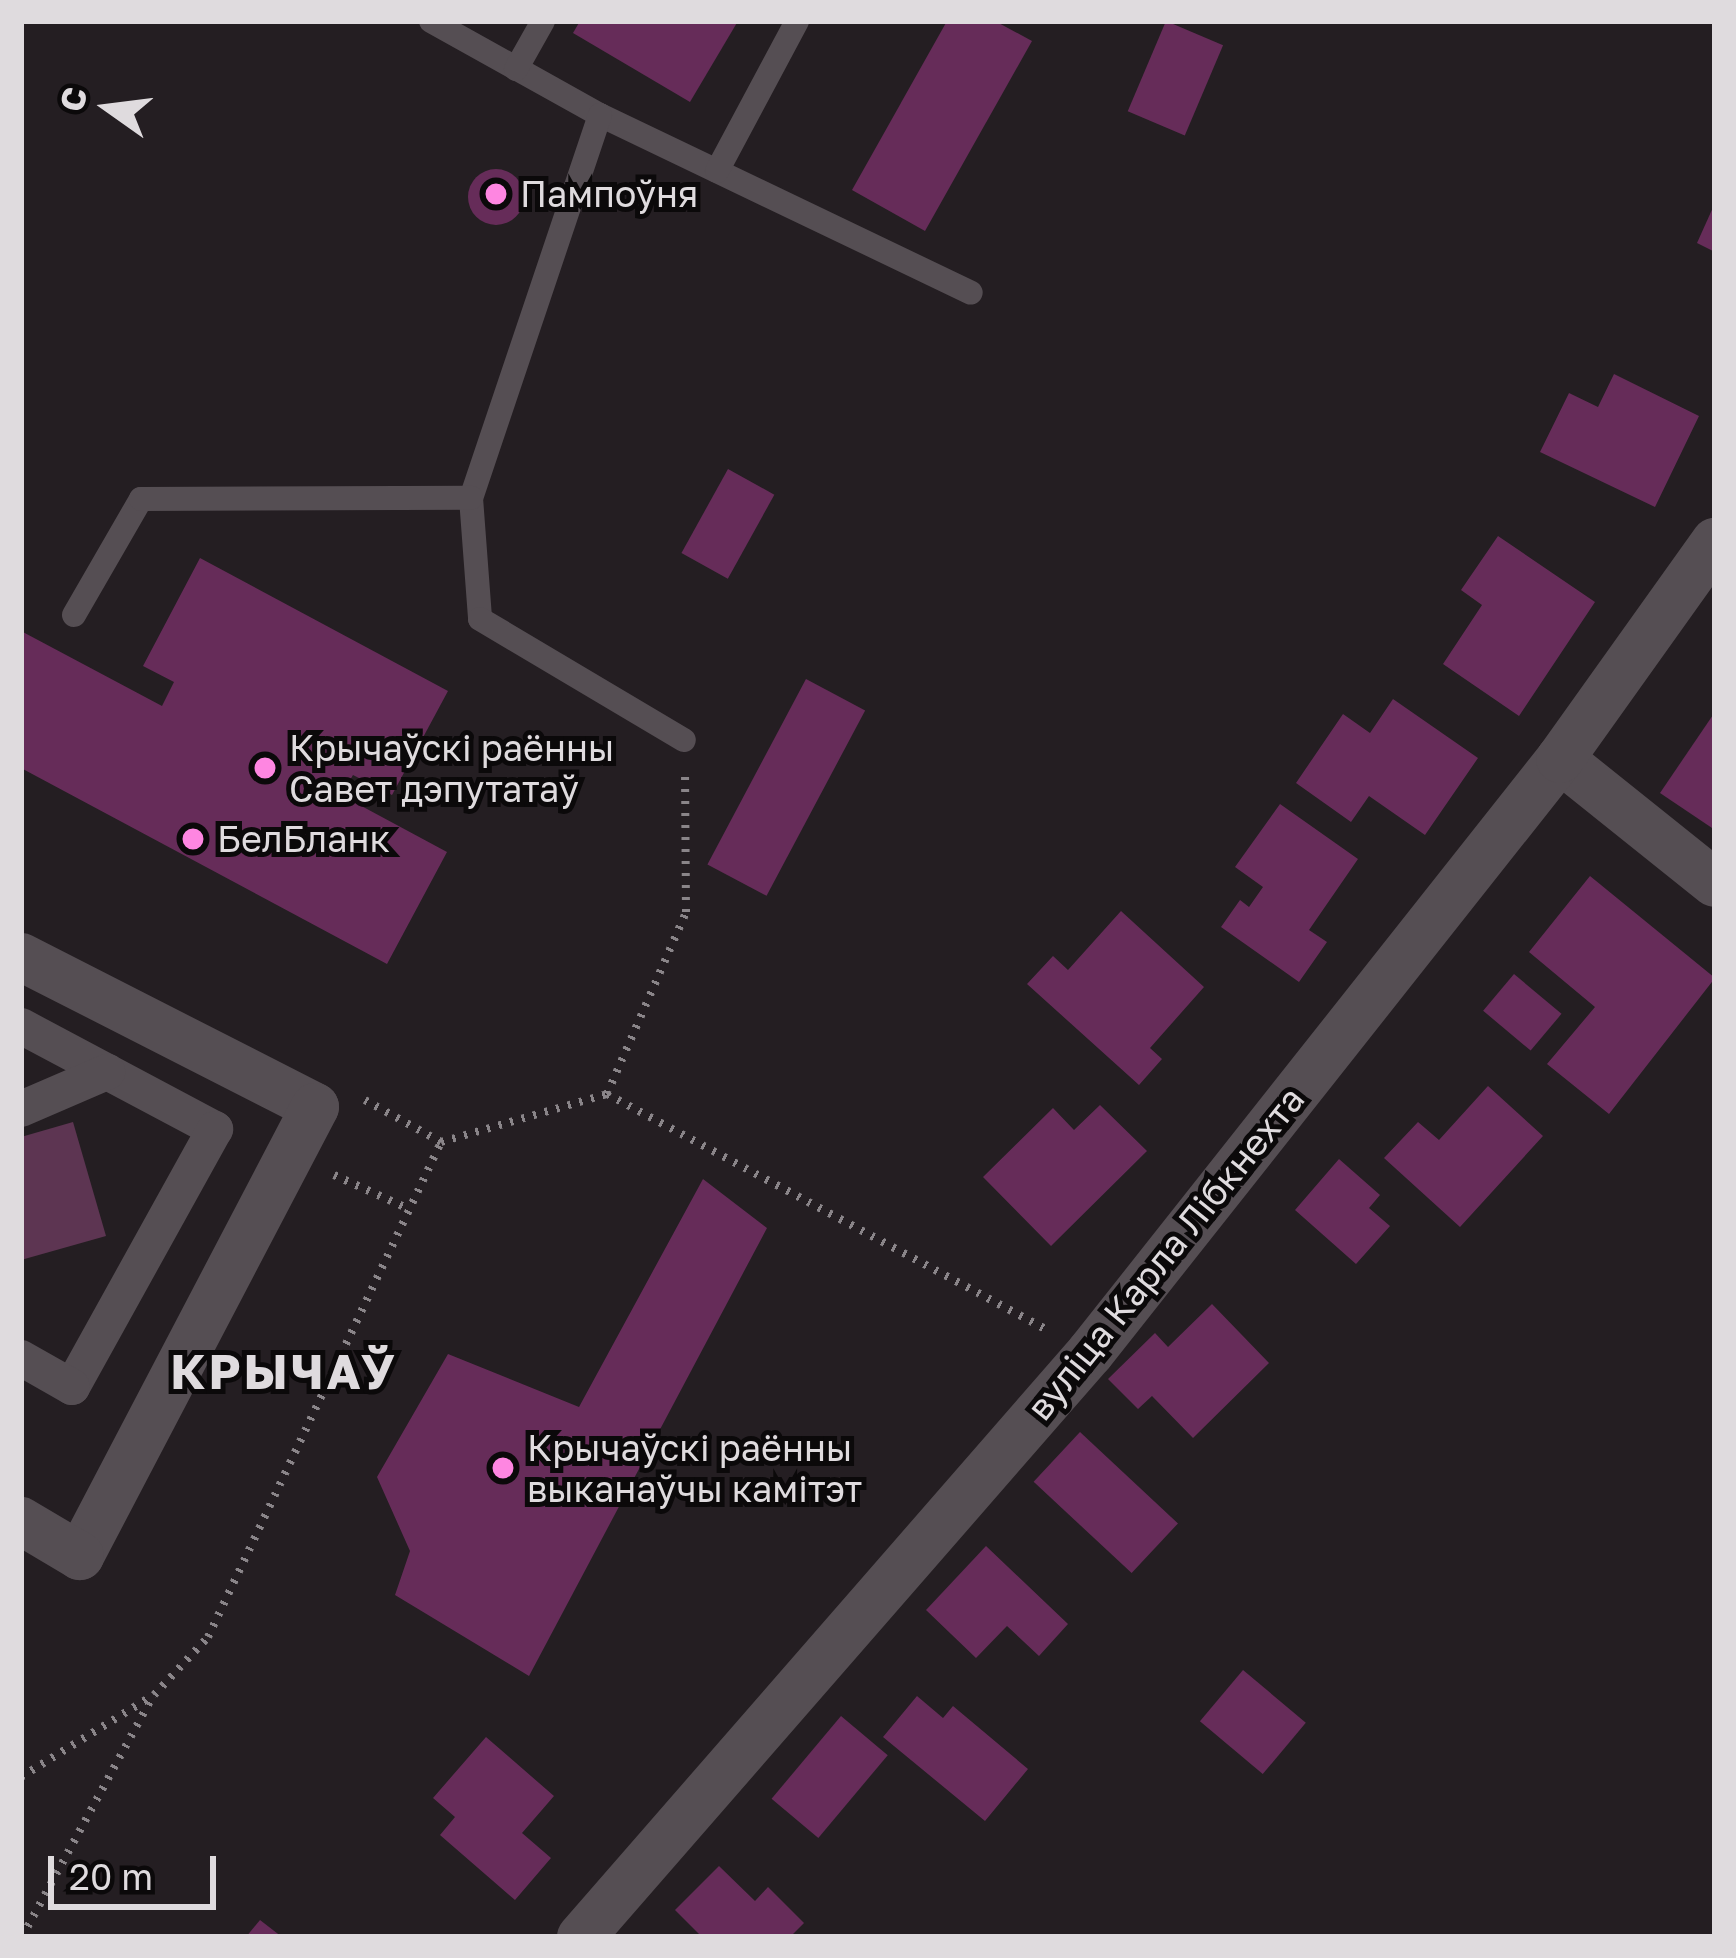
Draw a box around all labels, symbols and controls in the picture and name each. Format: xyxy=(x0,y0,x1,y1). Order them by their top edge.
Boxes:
north arrow xyxy=(48,48,168,168)
text: С xyxy=(51,83,94,115)
place label: Пампоўня xyxy=(520,172,698,216)
marker: Пампоўня xyxy=(483,181,509,207)
place label: Крычаўскі раённы Савет дэпутатаў xyxy=(289,725,614,810)
marker: Крычаўскі раённы Савет дэпутатаў xyxy=(252,755,278,781)
place label: БелБланк xyxy=(217,817,390,861)
marker: БелБланк xyxy=(180,826,206,852)
street label: вуліца Карла Лібкнехта xyxy=(1017,1078,1313,1428)
district label: КРЫЧАЎ xyxy=(170,1343,398,1401)
place label: Крычаўскі раённы выканаўчы камітэт xyxy=(527,1425,862,1510)
marker: Крычаўскі раённы выканаўчы камітэт xyxy=(490,1455,516,1481)
scale bar xyxy=(54,1832,222,1906)
text: 20 m xyxy=(69,1855,153,1898)

